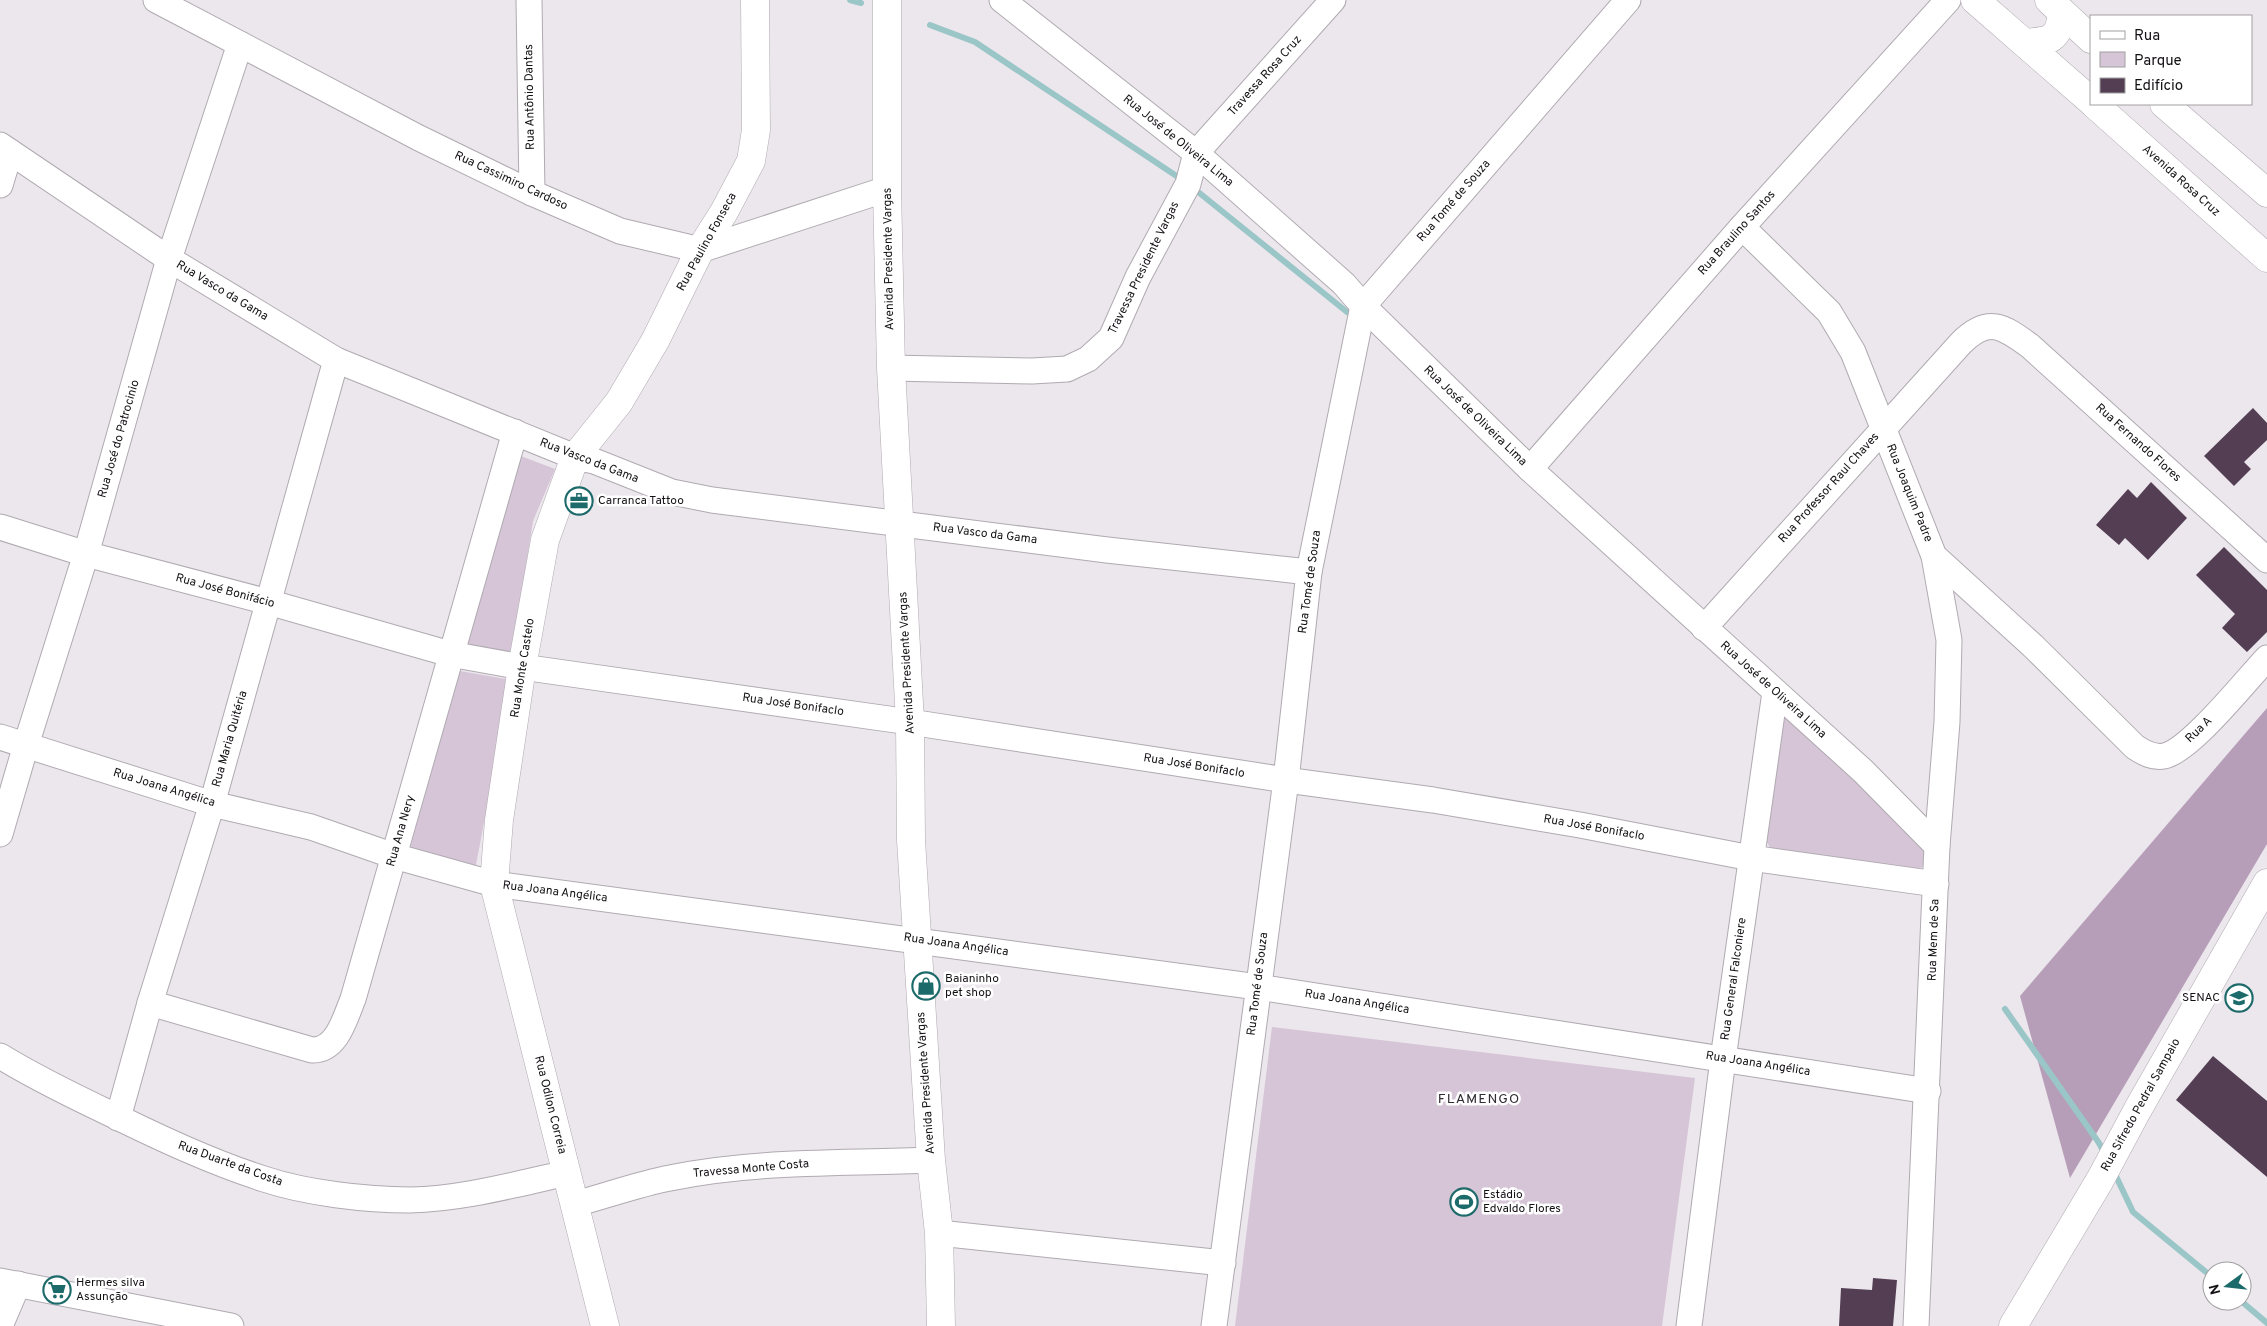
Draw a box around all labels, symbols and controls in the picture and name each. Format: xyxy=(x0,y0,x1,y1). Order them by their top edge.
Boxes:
legend xyxy=(2090,15,2252,105)
text: Rua xyxy=(2134,27,2160,46)
street label: Travessa Rosa Cruz xyxy=(1224,32,1306,120)
street label: Rua Antônio Dantas xyxy=(521,44,539,150)
text: Parque xyxy=(2134,52,2182,71)
text: Edifício xyxy=(2134,77,2183,96)
street label: Rua José de Oliveira Lima xyxy=(1119,91,1237,191)
street label: Avenida Rosa Cruz xyxy=(2139,142,2223,220)
street label: Rua Cassimiro Cardoso xyxy=(452,148,571,214)
street label: Rua Tomé de Souza xyxy=(1414,156,1494,246)
street label: Rua Braulino Santos xyxy=(1695,187,1779,279)
street label: Avenida Presidente Vargas xyxy=(880,188,898,330)
street label: Rua Paulino Fonseca xyxy=(673,190,741,294)
street label: Travessa Presidente Vargas xyxy=(1105,199,1183,337)
street label: Rua Vasco da Gama xyxy=(173,257,271,325)
street label: Rua José de Oliveira Lima xyxy=(1420,362,1530,470)
street label: Rua José do Patrocinio xyxy=(94,378,144,500)
street label: Rua Fernando Flores xyxy=(2092,400,2184,486)
street label: Rua Professor Raul Chaves xyxy=(1775,429,1883,547)
street label: Rua Vasco da Gama xyxy=(537,435,641,487)
street label: Rua Joaquim Padre xyxy=(1882,442,1936,544)
office icon: Carranca Tattoo xyxy=(564,486,594,516)
place label: Carranca Tattoo xyxy=(598,493,684,509)
street label: Rua Vasco da Gama xyxy=(932,520,1038,548)
street label: Rua Tomé de Souza xyxy=(1295,529,1325,635)
street label: Rua José Bonifácio xyxy=(174,570,277,612)
street label: Avenida Presidente Vargas xyxy=(895,591,919,735)
street label: Rua Monte Castelo xyxy=(507,617,539,719)
street label: Rua José de Oliveira Lima xyxy=(1716,638,1830,742)
street label: Rua Maria Quitéria xyxy=(209,689,251,789)
street label: Rua José Bonifaclo xyxy=(741,690,845,720)
street label: Rua A xyxy=(2182,713,2216,747)
street label: Rua José Bonifaclo xyxy=(1142,750,1246,782)
street label: Rua Joana Angélica xyxy=(111,765,217,811)
street label: Rua Ana Nery xyxy=(383,793,419,869)
street label: Rua José Bonifaclo xyxy=(1542,811,1646,845)
street label: Rua Joana Angélica xyxy=(502,878,608,906)
street label: Rua Mem de Sa xyxy=(1925,898,1943,982)
street label: Rua General Falconiere xyxy=(1717,916,1751,1042)
street label: Rua Joana Angélica xyxy=(903,930,1009,960)
street label: Rua Tomé de Souza xyxy=(1244,931,1272,1037)
shop icon: Baianinho pet shop xyxy=(911,971,941,1001)
place label: Baianinho pet shop xyxy=(945,971,999,1001)
school or university icon: SENAC xyxy=(2224,983,2254,1013)
street label: Rua Joana Angélica xyxy=(1304,986,1410,1018)
place label: SENAC xyxy=(2182,990,2220,1006)
street label: Avenida Presidente Vargas xyxy=(913,1011,939,1155)
street label: Rua Sifredo Pedral Sampaio xyxy=(2098,1035,2185,1174)
street label: Rua Joana Angélica xyxy=(1705,1048,1811,1080)
street label: Rua Odilon Correia xyxy=(530,1054,570,1156)
district label: FLAMENGO xyxy=(1438,1091,1520,1108)
street label: Rua Duarte da Costa xyxy=(175,1138,285,1190)
street label: Travessa Monte Costa xyxy=(692,1156,810,1182)
sports icon: Estádio Edvaldo Flores xyxy=(1449,1187,1479,1217)
place label: Estádio Edvaldo Flores xyxy=(1483,1187,1561,1217)
north arrow xyxy=(2202,1261,2252,1311)
supermarket icon: Hermes silva Assunção xyxy=(42,1275,72,1305)
place label: Hermes silva Assunção xyxy=(76,1275,145,1305)
text: N xyxy=(2206,1282,2225,1296)

